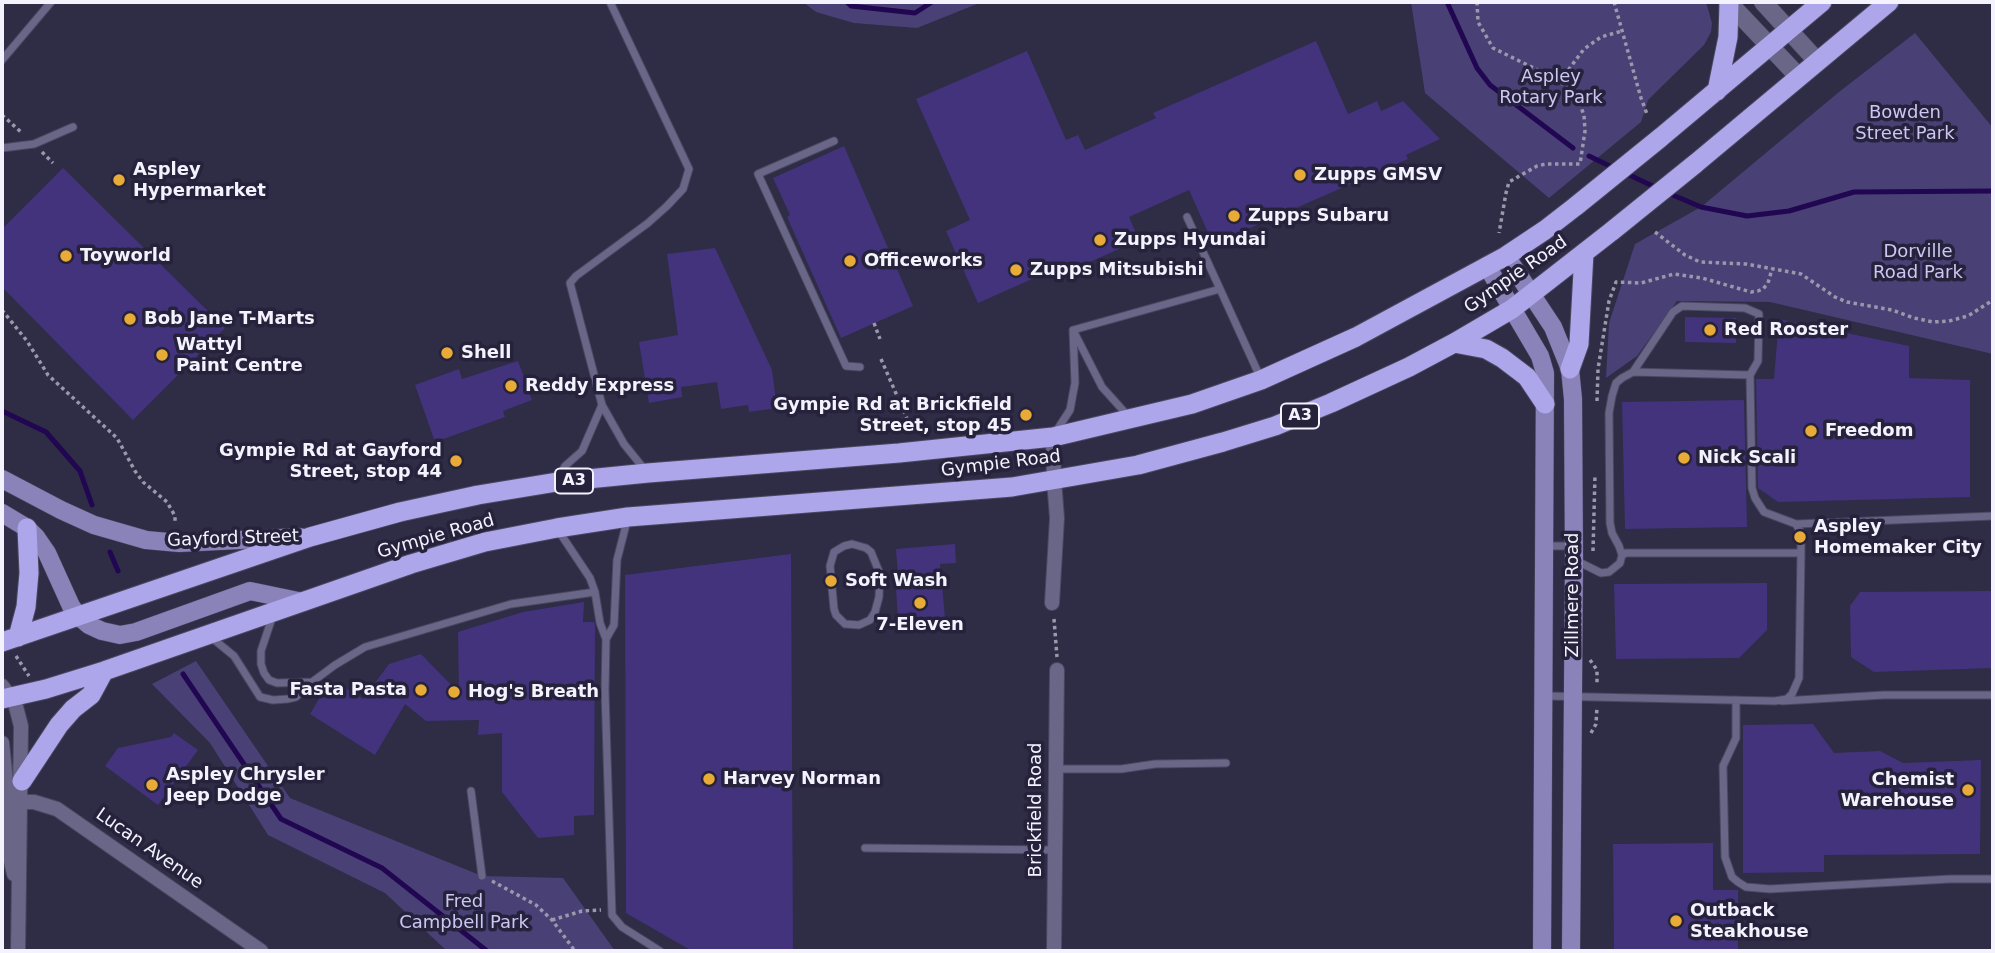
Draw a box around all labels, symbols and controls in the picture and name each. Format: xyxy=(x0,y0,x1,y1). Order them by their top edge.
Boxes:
park label: Aspley Rotary Park xyxy=(1499,66,1603,108)
park label: Bowden Street Park xyxy=(1855,102,1955,144)
place label: Aspley Hypermarket xyxy=(133,159,266,202)
place label: Zupps GMSV xyxy=(1314,164,1442,186)
marker: Zupps GMSV xyxy=(1292,167,1308,183)
marker: Aspley Hypermarket xyxy=(111,172,127,188)
place label: Zupps Subaru xyxy=(1248,205,1389,227)
marker: Zupps Subaru xyxy=(1226,208,1242,224)
place label: Zupps Hyundai xyxy=(1114,229,1266,251)
marker: Zupps Hyundai xyxy=(1092,232,1108,248)
street label: Gympie Road xyxy=(1460,232,1572,318)
park label: Dorville Road Park xyxy=(1873,241,1963,284)
place label: Toyworld xyxy=(80,245,171,267)
marker: Toyworld xyxy=(58,248,74,264)
place label: Officeworks xyxy=(864,250,983,272)
marker: Officeworks xyxy=(842,253,858,269)
place label: Zupps Mitsubishi xyxy=(1030,259,1204,281)
marker: Zupps Mitsubishi xyxy=(1008,262,1024,278)
place label: Bob Jane T-Marts xyxy=(144,308,315,330)
marker: Bob Jane T-Marts xyxy=(122,311,138,327)
place label: Red Rooster xyxy=(1724,319,1848,341)
marker: Red Rooster xyxy=(1702,322,1718,338)
place label: Wattyl Paint Centre xyxy=(176,334,303,376)
place label: Shell xyxy=(461,342,511,364)
marker: Shell xyxy=(439,345,455,361)
marker: Wattyl Paint Centre xyxy=(154,347,170,363)
place label: Reddy Express xyxy=(525,375,674,397)
marker: Reddy Express xyxy=(503,378,519,394)
place label: Gympie Rd at Brickfield Street, stop 45 xyxy=(773,394,1012,436)
road number: A3 xyxy=(1281,404,1319,428)
marker: Gympie Rd at Brickfield Street, stop 45 xyxy=(1018,407,1034,423)
place label: Freedom xyxy=(1825,420,1913,442)
marker: Freedom xyxy=(1803,423,1819,439)
place label: Gympie Rd at Gayford Street, stop 44 xyxy=(219,440,442,482)
street label: Gympie Road xyxy=(940,446,1062,482)
place label: Nick Scali xyxy=(1698,447,1796,469)
marker: Nick Scali xyxy=(1676,450,1692,466)
marker: Gympie Rd at Gayford Street, stop 44 xyxy=(448,453,464,469)
road number: A3 xyxy=(555,468,593,494)
street label: Gympie Road xyxy=(375,510,497,564)
place label: Aspley Homemaker City xyxy=(1814,516,1982,558)
street label: Gayford Street xyxy=(167,526,299,552)
marker: Aspley Homemaker City xyxy=(1792,529,1808,545)
street label: Zillmere Road xyxy=(1562,533,1584,657)
place label: Soft Wash xyxy=(845,570,948,592)
marker: Soft Wash xyxy=(823,573,839,589)
marker: 7-Eleven xyxy=(912,595,928,611)
place label: 7-Eleven xyxy=(876,614,964,636)
place label: Fasta Pasta xyxy=(290,679,407,701)
place label: Hog's Breath xyxy=(468,681,599,703)
marker: Fasta Pasta xyxy=(413,682,429,698)
marker: Hog's Breath xyxy=(446,684,462,700)
street label: Brickfield Road xyxy=(1025,743,1047,877)
place label: Aspley Chrysler Jeep Dodge xyxy=(166,764,325,806)
place label: Harvey Norman xyxy=(723,768,881,790)
place label: Chemist Warehouse xyxy=(1841,769,1954,812)
marker: Harvey Norman xyxy=(701,771,717,787)
marker: Aspley Chrysler Jeep Dodge xyxy=(144,777,160,793)
marker: Chemist Warehouse xyxy=(1960,782,1976,798)
street label: Lucan Avenue xyxy=(91,804,207,894)
park label: Fred Campbell Park xyxy=(399,891,529,934)
place label: Outback Steakhouse xyxy=(1690,900,1809,942)
marker: Outback Steakhouse xyxy=(1668,913,1684,929)

